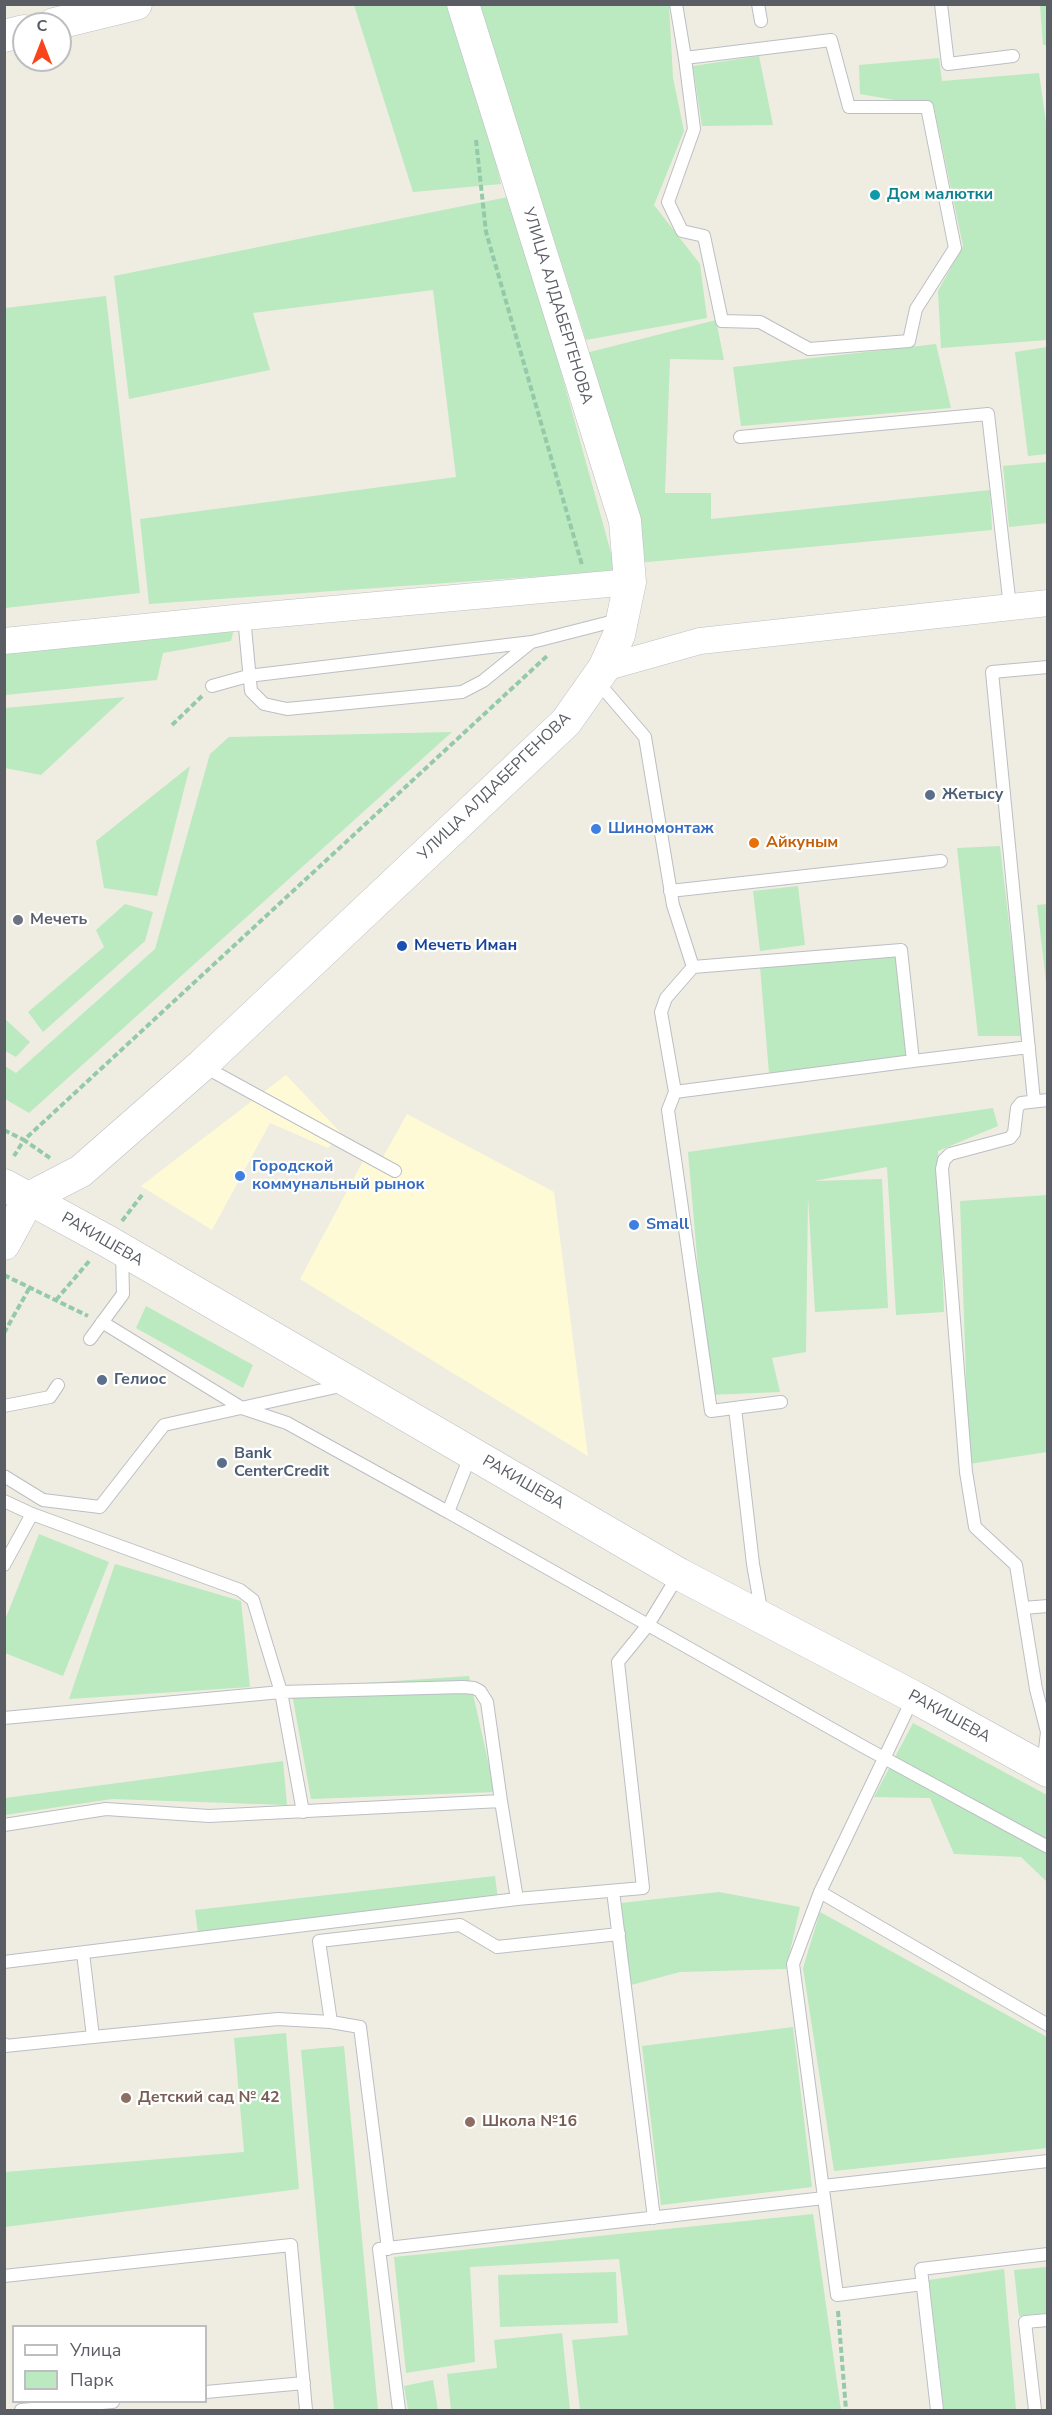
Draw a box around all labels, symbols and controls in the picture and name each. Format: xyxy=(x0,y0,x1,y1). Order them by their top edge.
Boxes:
north arrow xyxy=(12,12,72,72)
text: С xyxy=(37,15,47,37)
place label: Дом малютки xyxy=(887,185,993,205)
marker: Дом малютки xyxy=(868,188,882,202)
street label: УЛИЦА АЛДАБЕРГЕНОВА xyxy=(518,205,596,407)
street label: УЛИЦА АЛДАБЕРГЕНОВА xyxy=(415,709,575,865)
place label: Жетысу xyxy=(942,785,1003,805)
marker: Жетысу xyxy=(923,788,937,802)
place label: Шиномонтаж xyxy=(608,819,714,839)
marker: Шиномонтаж xyxy=(589,822,603,836)
place label: Айкуным xyxy=(766,833,838,853)
marker: Айкуным xyxy=(747,836,761,850)
place label: Мечеть xyxy=(30,910,87,930)
marker: Мечеть xyxy=(11,913,25,927)
place label: Мечеть Иман xyxy=(414,936,517,956)
marker: Мечеть Иман xyxy=(395,939,409,953)
place label: Городской коммунальный рынок xyxy=(252,1157,425,1195)
marker: Городской коммунальный рынок xyxy=(233,1169,247,1183)
street label: РАКИШЕВА xyxy=(58,1209,146,1271)
place label: Small xyxy=(646,1215,689,1235)
marker: Small xyxy=(627,1218,641,1232)
place label: Гелиос xyxy=(114,1370,166,1390)
marker: Гелиос xyxy=(95,1373,109,1387)
place label: Bank CenterCredit xyxy=(234,1444,329,1482)
street label: РАКИШЕВА xyxy=(479,1452,567,1514)
marker: Bank CenterCredit xyxy=(215,1456,229,1470)
street label: РАКИШЕВА xyxy=(904,1687,994,1747)
place label: Детский сад № 42 xyxy=(138,2088,280,2108)
marker: Детский сад № 42 xyxy=(119,2091,133,2105)
place label: Школа №16 xyxy=(482,2112,577,2132)
marker: Школа №16 xyxy=(463,2115,477,2129)
legend xyxy=(12,2325,207,2403)
text: Улица xyxy=(70,2338,121,2362)
text: Парк xyxy=(70,2368,113,2392)

